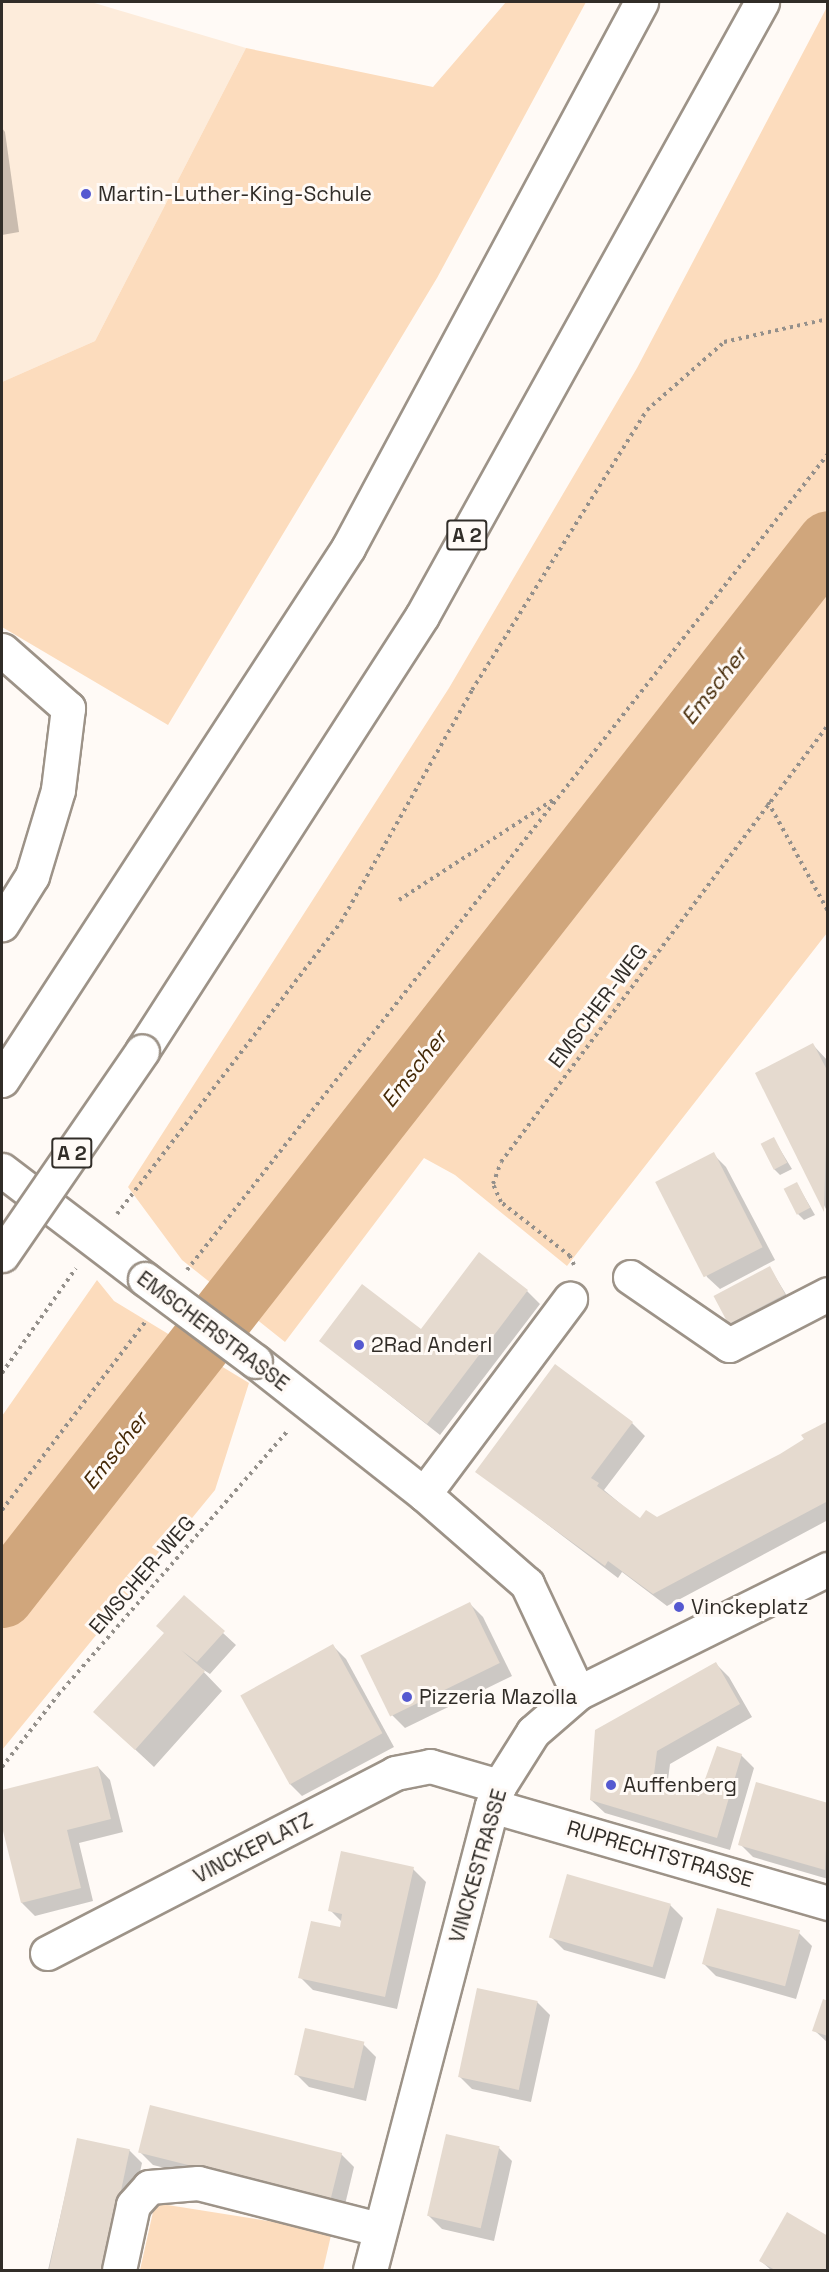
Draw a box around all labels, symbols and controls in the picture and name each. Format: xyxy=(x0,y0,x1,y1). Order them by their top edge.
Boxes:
place label: Martin-Luther-King-Schule xyxy=(98,181,372,207)
marker: Martin-Luther-King-Schule xyxy=(79,187,93,201)
road number: A 2 xyxy=(446,518,488,552)
water label: Emscher xyxy=(676,642,752,730)
street label: EMSCHER-WEG xyxy=(543,939,653,1073)
water label: Emscher xyxy=(376,1025,452,1113)
road number: A 2 xyxy=(51,1136,93,1170)
street label: EMSCHERSTRASSE xyxy=(132,1266,294,1396)
place label: 2Rad Anderl xyxy=(371,1332,493,1358)
marker: 2Rad Anderl xyxy=(352,1338,366,1352)
water label: Emscher xyxy=(77,1407,153,1495)
street label: EMSCHER-WEG xyxy=(84,1511,200,1639)
place label: Vinckeplatz xyxy=(691,1594,808,1620)
marker: Vinckeplatz xyxy=(672,1600,686,1614)
place label: Pizzeria Mazolla xyxy=(419,1684,577,1710)
marker: Pizzeria Mazolla xyxy=(400,1690,414,1704)
place label: Auffenberg xyxy=(623,1772,737,1798)
marker: Auffenberg xyxy=(604,1778,618,1792)
street label: VINCKESTRASSE xyxy=(444,1786,512,1946)
street label: VINCKEPLATZ xyxy=(189,1807,317,1889)
street label: RUPRECHTSTRASSE xyxy=(564,1815,756,1893)

